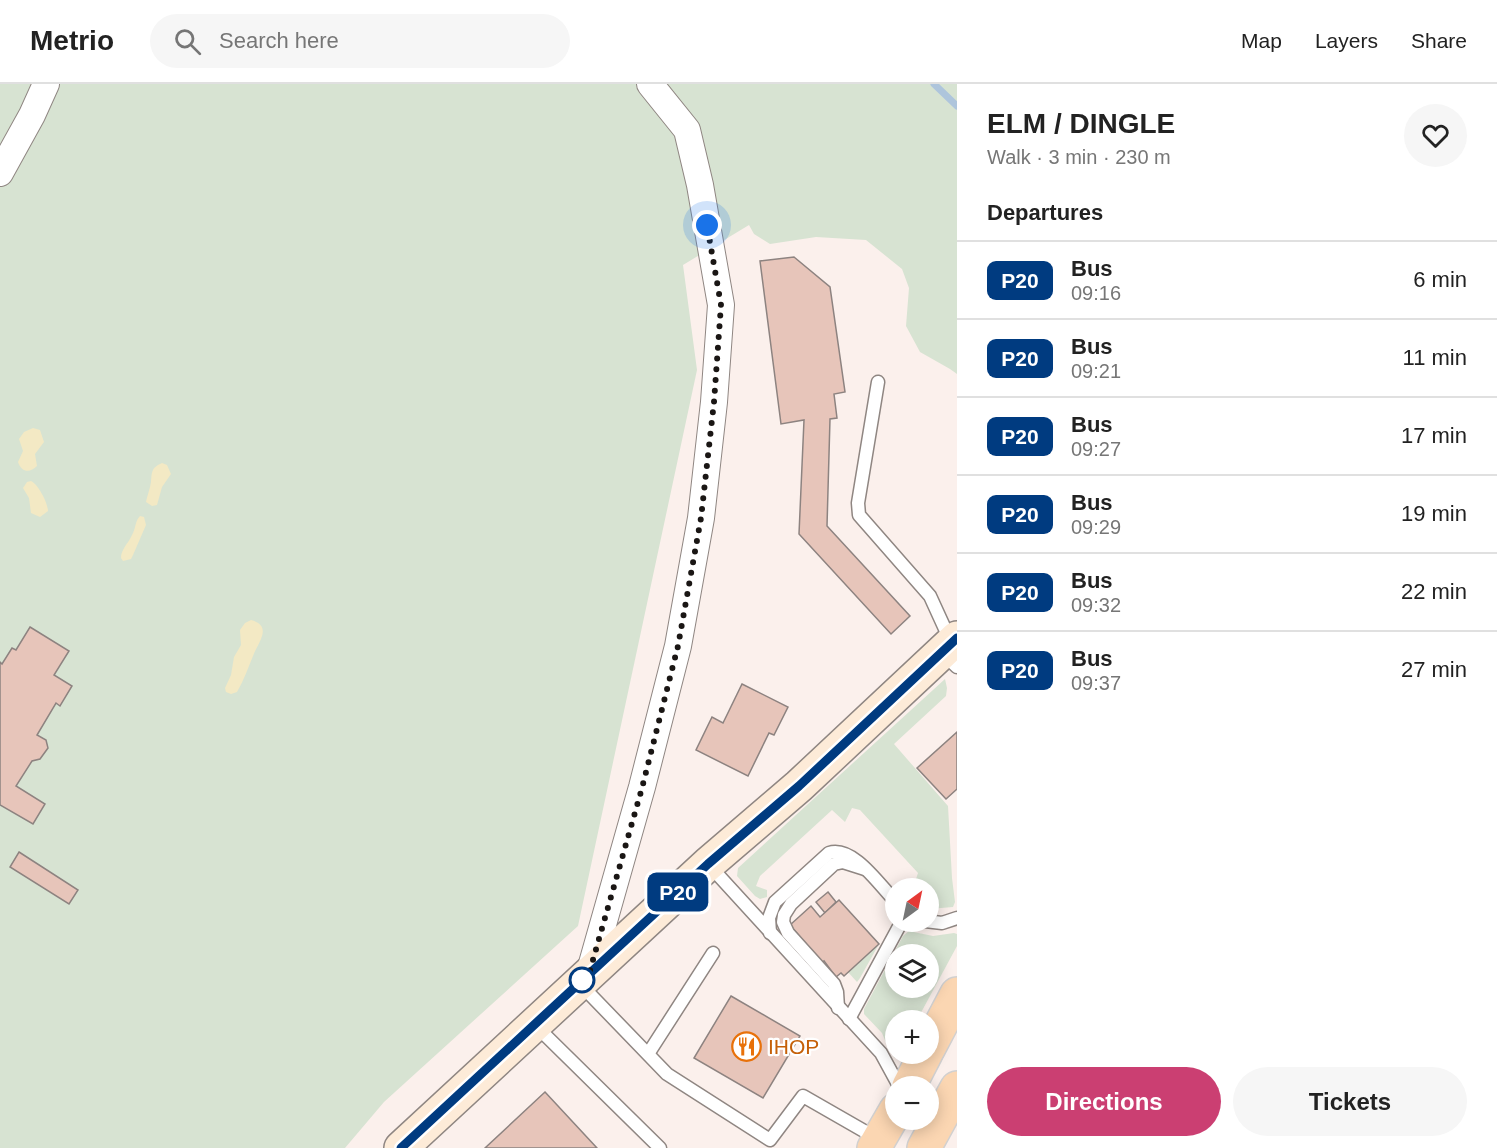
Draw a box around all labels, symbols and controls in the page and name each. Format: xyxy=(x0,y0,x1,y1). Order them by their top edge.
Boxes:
search box xyxy=(150,14,570,68)
text: Metrio xyxy=(30,25,114,56)
icon: search xyxy=(171,25,204,58)
text: Search here xyxy=(219,28,339,53)
text: Map xyxy=(1241,29,1282,52)
text: Layers xyxy=(1315,29,1378,52)
text: Share xyxy=(1411,29,1467,52)
button: heart xyxy=(1404,104,1467,167)
text: ELM / DINGLE xyxy=(987,108,1175,139)
text: Walk · 3 min · 230 m xyxy=(987,146,1171,168)
text: Departures xyxy=(987,200,1103,225)
your location xyxy=(692,210,722,240)
text: Bus xyxy=(1071,256,1113,281)
text: 6 min xyxy=(1413,267,1467,292)
text: P20 xyxy=(1001,269,1039,292)
text: 09:16 xyxy=(1071,282,1121,304)
text: Bus xyxy=(1071,334,1113,359)
text: 11 min xyxy=(1403,345,1467,370)
text: P20 xyxy=(1001,347,1039,370)
text: 09:21 xyxy=(1071,360,1121,382)
text: Bus xyxy=(1071,412,1113,437)
text: 17 min xyxy=(1401,423,1467,448)
text: P20 xyxy=(1001,425,1039,448)
text: 09:27 xyxy=(1071,438,1121,460)
text: Bus xyxy=(1071,490,1113,515)
text: 19 min xyxy=(1401,501,1467,526)
text: P20 xyxy=(1001,503,1039,526)
text: 09:29 xyxy=(1071,516,1121,538)
text: Bus xyxy=(1071,568,1113,593)
text: 22 min xyxy=(1401,579,1467,604)
text: P20 xyxy=(1001,581,1039,604)
text: 09:32 xyxy=(1071,594,1121,616)
text: Bus xyxy=(1071,646,1113,671)
text: 27 min xyxy=(1401,657,1467,682)
text: P20 xyxy=(1001,659,1039,682)
text: 09:37 xyxy=(1071,672,1121,694)
line badge: P20 xyxy=(644,872,712,912)
north arrow xyxy=(885,878,939,932)
map controls xyxy=(885,878,939,1130)
text: P20 xyxy=(659,881,697,904)
button: layers xyxy=(885,944,939,998)
unlabelled marker xyxy=(569,967,595,993)
button: + xyxy=(885,1010,939,1064)
restaurant icon: IHOP xyxy=(731,1031,763,1063)
place label: IHOP xyxy=(768,1035,819,1058)
button: Directions xyxy=(987,1067,1221,1136)
button: Tickets xyxy=(1233,1067,1467,1136)
button: − xyxy=(885,1076,939,1130)

